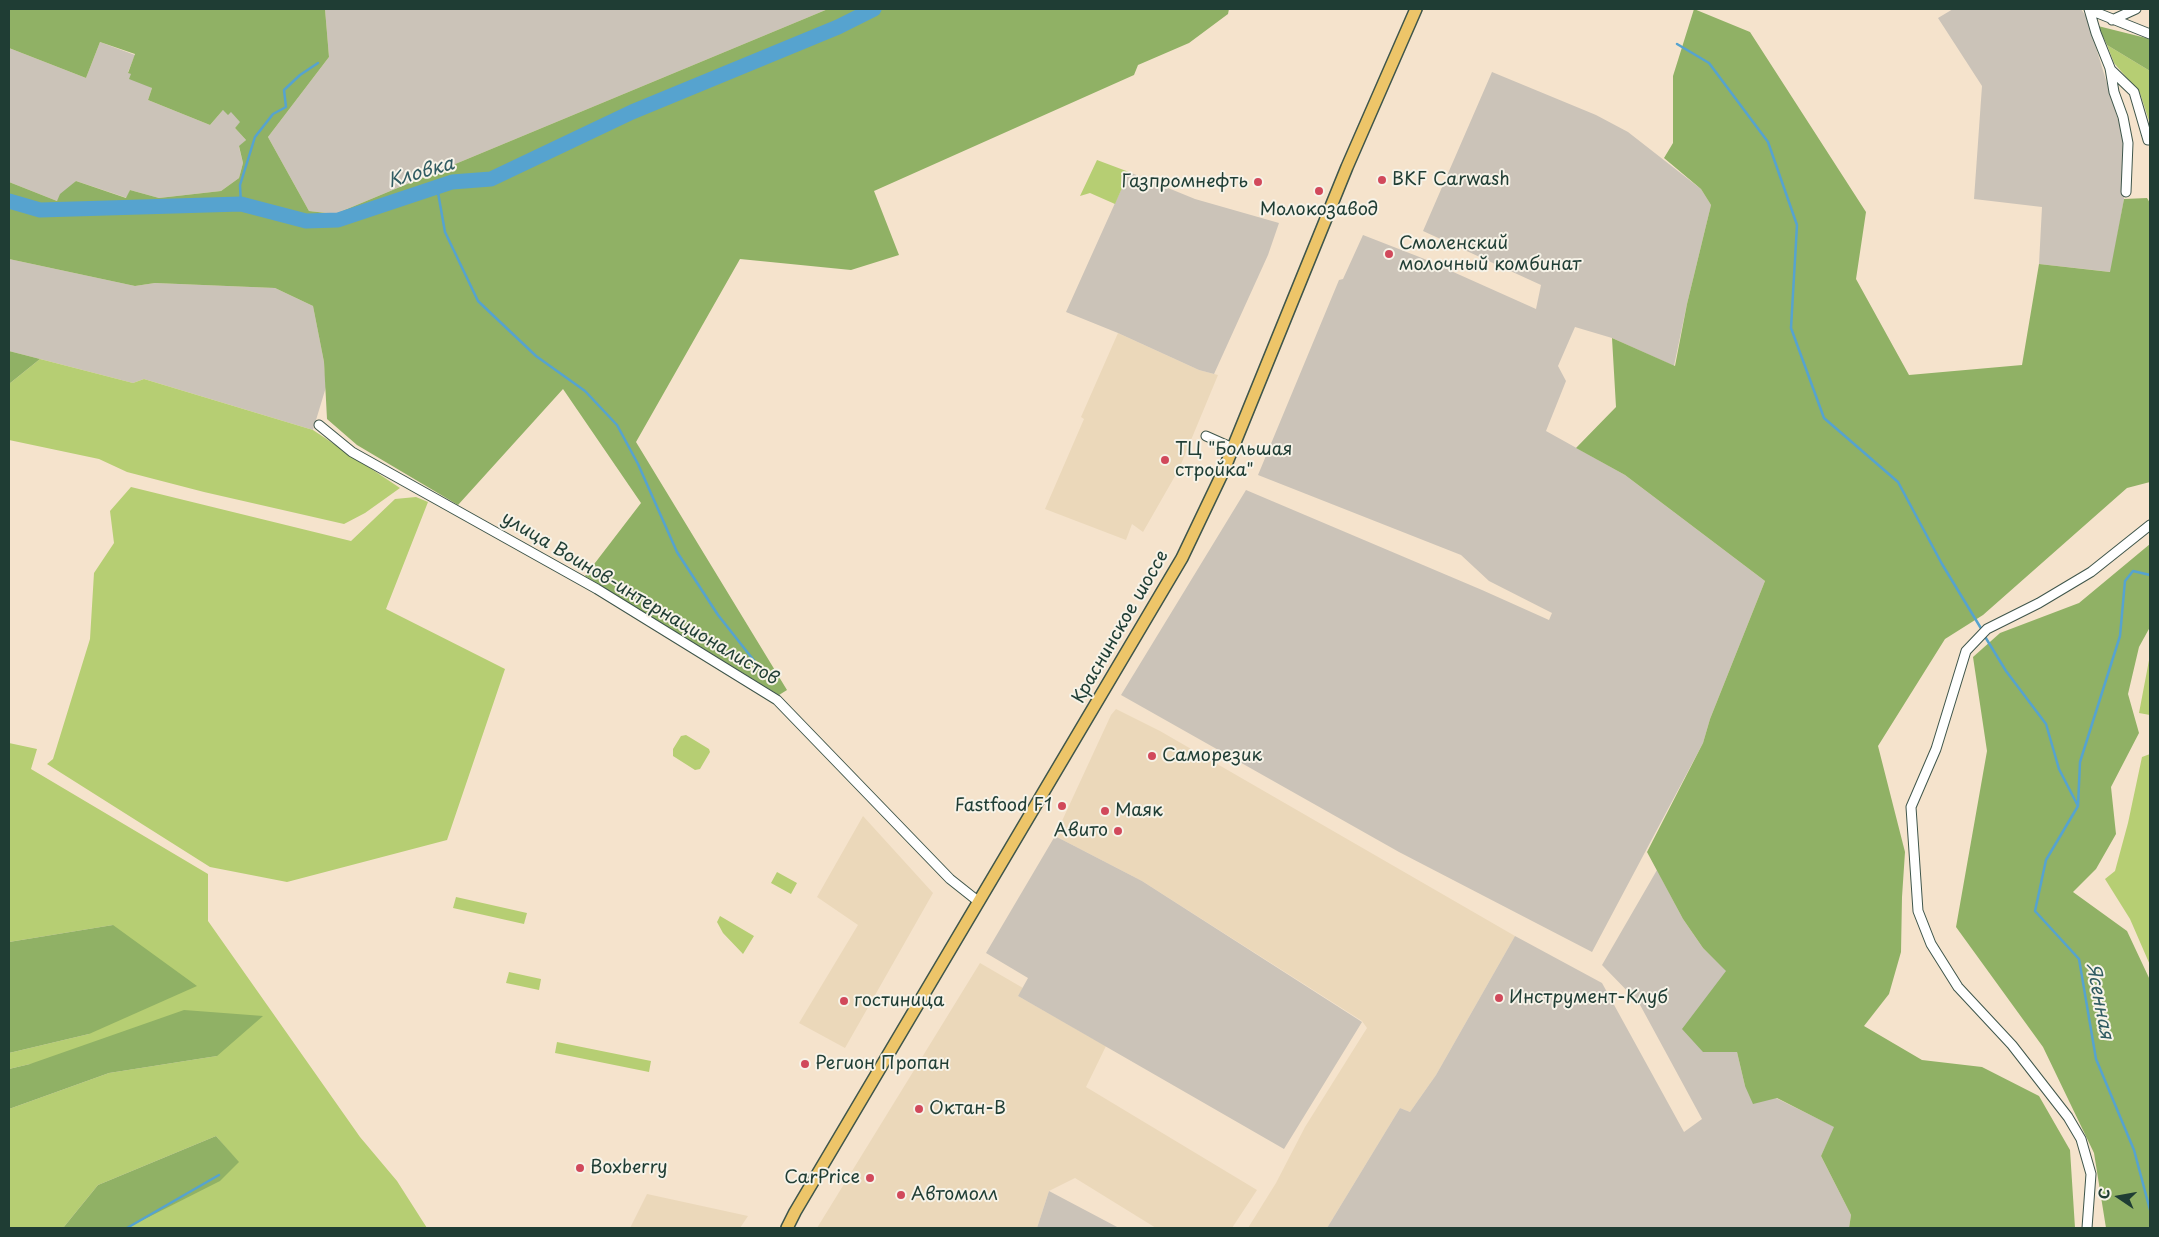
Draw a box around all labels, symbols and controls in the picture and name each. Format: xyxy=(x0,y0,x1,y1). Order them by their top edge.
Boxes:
water label: Кловка xyxy=(385,153,457,193)
place label: BKF Carwash xyxy=(1392,169,1510,191)
place label: Газпромнефть xyxy=(1121,171,1248,193)
marker: BKF Carwash xyxy=(1376,174,1388,186)
marker: Газпромнефть xyxy=(1252,176,1264,188)
marker: Молокозавод xyxy=(1313,185,1325,197)
place label: Молокозавод xyxy=(1260,199,1378,221)
place label: Смоленский молочный комбинат xyxy=(1399,233,1581,276)
marker: Смоленский молочный комбинат xyxy=(1383,248,1395,260)
place label: ТЦ "Большая стройка" xyxy=(1175,439,1293,482)
marker: ТЦ "Большая стройка" xyxy=(1159,454,1171,466)
street label: улица Воинов-интернационалистов xyxy=(498,508,782,690)
street label: Краснинское шоссе xyxy=(1068,547,1174,707)
place label: Саморезик xyxy=(1162,745,1262,767)
marker: Саморезик xyxy=(1146,750,1158,762)
place label: Fastfood F1 xyxy=(955,795,1052,817)
marker: Fastfood F1 xyxy=(1056,800,1068,812)
place label: Маяк xyxy=(1115,800,1163,822)
marker: Маяк xyxy=(1099,805,1111,817)
place label: Авито xyxy=(1054,820,1108,842)
marker: Авито xyxy=(1112,825,1124,837)
water label: Ясенная xyxy=(2080,961,2118,1041)
place label: Инструмент-Клуб xyxy=(1509,987,1668,1009)
place label: гостиница xyxy=(854,990,944,1012)
marker: Инструмент-Клуб xyxy=(1493,992,1505,1004)
marker: гостиница xyxy=(838,995,850,1007)
place label: Регион Пропан xyxy=(815,1053,950,1075)
marker: Регион Пропан xyxy=(799,1058,811,1070)
place label: Октан-В xyxy=(929,1098,1006,1120)
marker: Октан-В xyxy=(913,1103,925,1115)
place label: Boxberry xyxy=(590,1157,668,1179)
marker: Boxberry xyxy=(574,1162,586,1174)
place label: CarPrice xyxy=(784,1167,860,1189)
marker: CarPrice xyxy=(864,1172,876,1184)
north arrow xyxy=(2094,1172,2144,1222)
place label: Автомолл xyxy=(911,1184,998,1206)
text: С xyxy=(2092,1186,2115,1201)
marker: Автомолл xyxy=(895,1189,907,1201)

